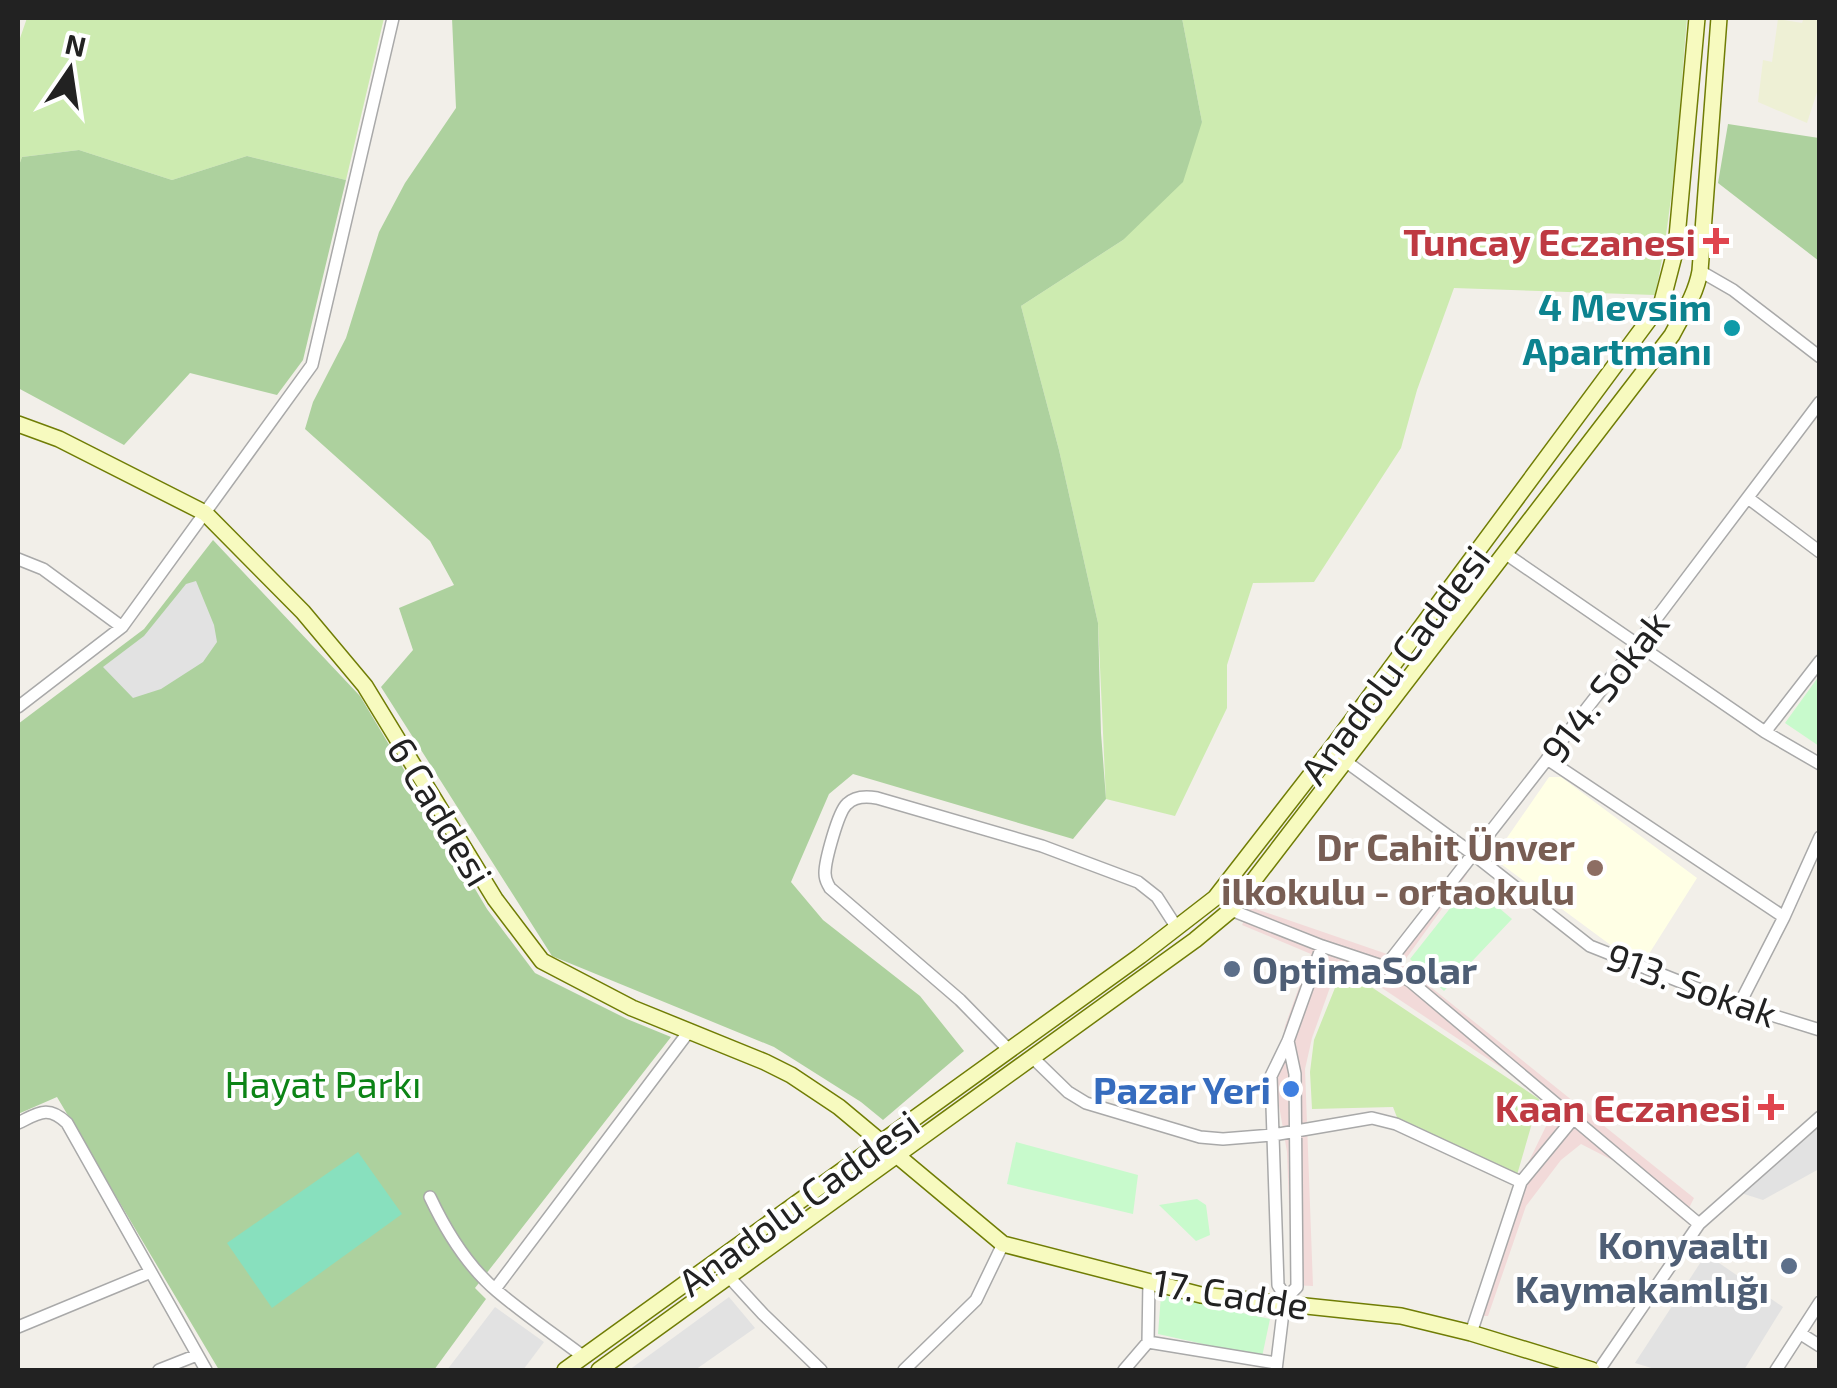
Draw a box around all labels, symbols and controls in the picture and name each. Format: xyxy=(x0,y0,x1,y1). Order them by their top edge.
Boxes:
north arrow xyxy=(20,20,120,120)
text: N xyxy=(62,26,90,64)
place label: Tuncay Eczanesi xyxy=(1403,218,1696,264)
marker: Tuncay Eczanesi xyxy=(1705,230,1727,252)
place label: 4 Mevsim Apartmanı xyxy=(1522,283,1712,373)
marker: 4 Mevsim Apartmanı xyxy=(1721,317,1743,339)
street label: Anadolu Caddesi xyxy=(1289,536,1499,792)
street label: 914. Sokak xyxy=(1531,601,1677,771)
street label: 6 Caddesi xyxy=(379,728,503,894)
place label: Dr Cahit Ünver ilkokulu - ortaokulu xyxy=(1221,823,1575,913)
marker: Dr Cahit Ünver ilkokulu - ortaokulu xyxy=(1584,857,1606,879)
street label: 913. Sokak xyxy=(1601,932,1783,1036)
place label: OptimaSolar xyxy=(1252,946,1477,992)
marker: OptimaSolar xyxy=(1221,958,1243,980)
park label: Hayat Parkı xyxy=(224,1060,422,1106)
place label: Pazar Yeri xyxy=(1093,1066,1271,1112)
marker: Pazar Yeri xyxy=(1280,1078,1302,1100)
place label: Kaan Eczanesi xyxy=(1495,1084,1751,1130)
marker: Kaan Eczanesi xyxy=(1760,1096,1782,1118)
street label: Anadolu Caddesi xyxy=(669,1099,927,1305)
place label: Konyaaltı Kaymakamlığı xyxy=(1515,1221,1769,1311)
marker: Konyaaltı Kaymakamlığı xyxy=(1778,1255,1800,1277)
street label: 17. Cadde xyxy=(1150,1258,1312,1328)

